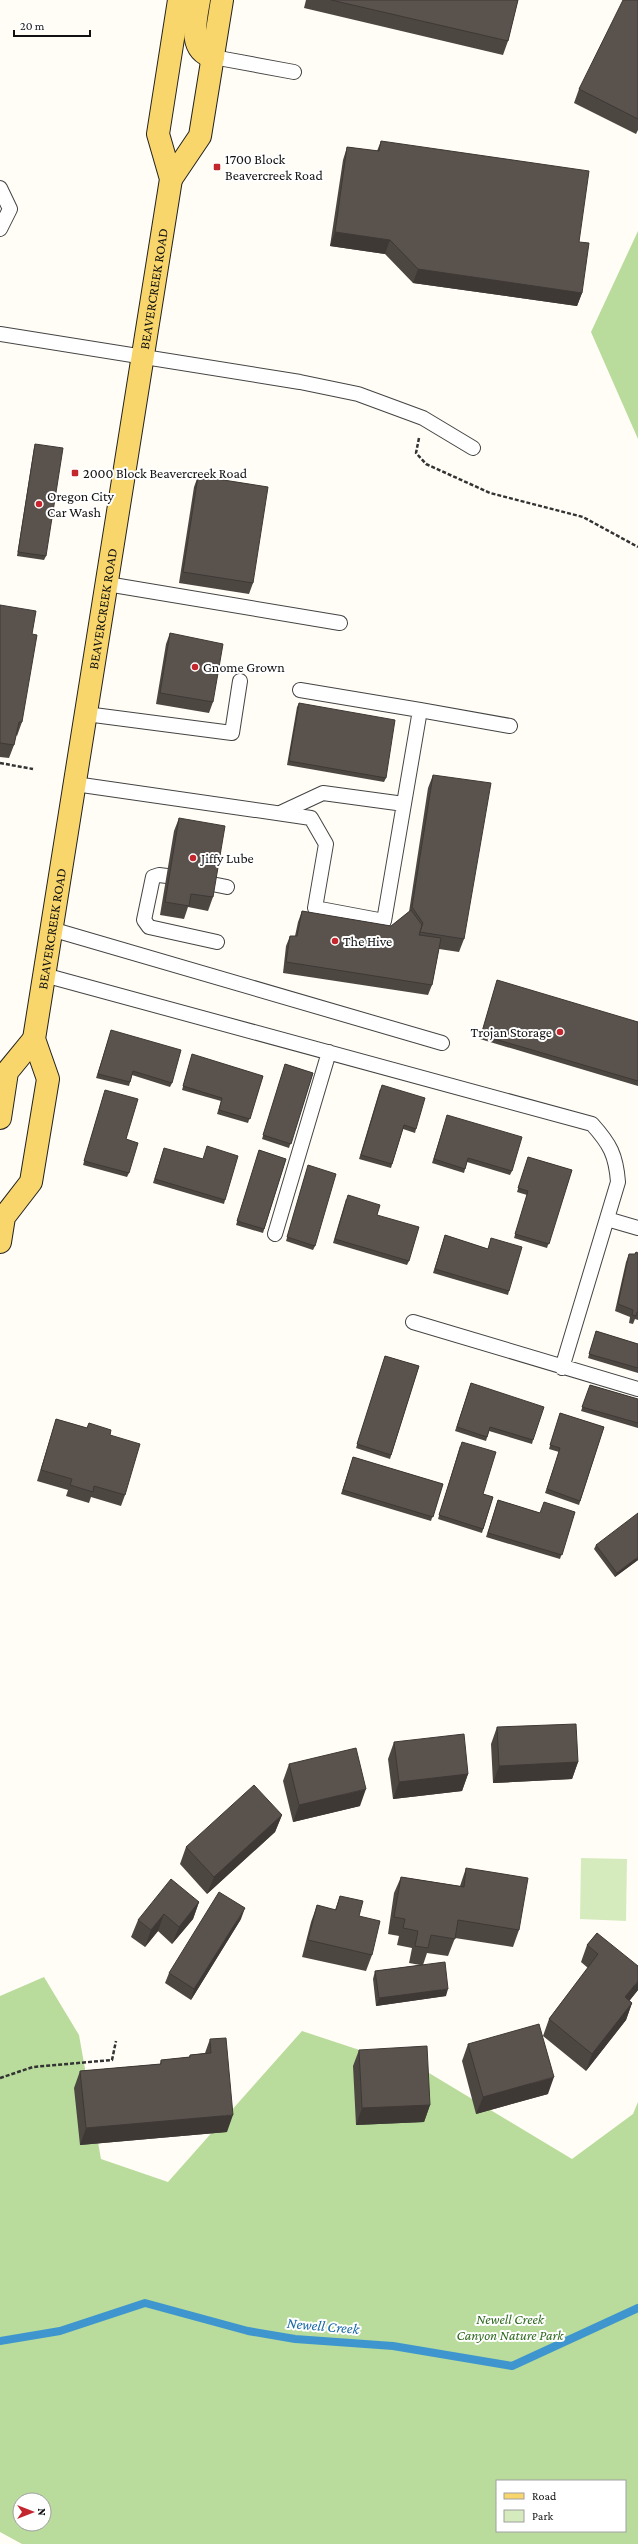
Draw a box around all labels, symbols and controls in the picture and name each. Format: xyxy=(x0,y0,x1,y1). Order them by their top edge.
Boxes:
scale bar xyxy=(14,12,90,38)
text: 20 m xyxy=(20,19,45,33)
place label: 1700 Block Beavercreek Road xyxy=(225,151,323,183)
marker: 1700 Block Beavercreek Road xyxy=(212,162,222,172)
street label: BEAVERCREEK ROAD xyxy=(136,227,171,350)
place label: 2000 Block Beavercreek Road xyxy=(83,465,248,481)
marker: 2000 Block Beavercreek Road xyxy=(70,468,80,478)
place label: Oregon City Car Wash xyxy=(47,488,114,520)
marker: Oregon City Car Wash xyxy=(34,499,44,509)
street label: BEAVERCREEK ROAD xyxy=(85,547,120,670)
place label: Gnome Grown xyxy=(203,659,285,675)
marker: Gnome Grown xyxy=(190,662,200,672)
place label: Jiffy Lube xyxy=(199,850,254,866)
marker: Jiffy Lube xyxy=(188,853,198,863)
street label: BEAVERCREEK ROAD xyxy=(34,867,69,990)
place label: The Hive xyxy=(343,933,392,949)
marker: The Hive xyxy=(330,936,340,946)
place label: Trojan Storage xyxy=(471,1024,552,1041)
marker: Trojan Storage xyxy=(555,1027,565,1037)
park label: Newell Creek Canyon Nature Park xyxy=(457,2311,564,2343)
water label: Newell Creek xyxy=(286,2315,361,2337)
legend xyxy=(496,2480,626,2532)
text: Road xyxy=(532,2489,557,2503)
north arrow xyxy=(12,2492,52,2532)
text: N xyxy=(36,2508,48,2516)
text: Park xyxy=(532,2509,554,2523)

